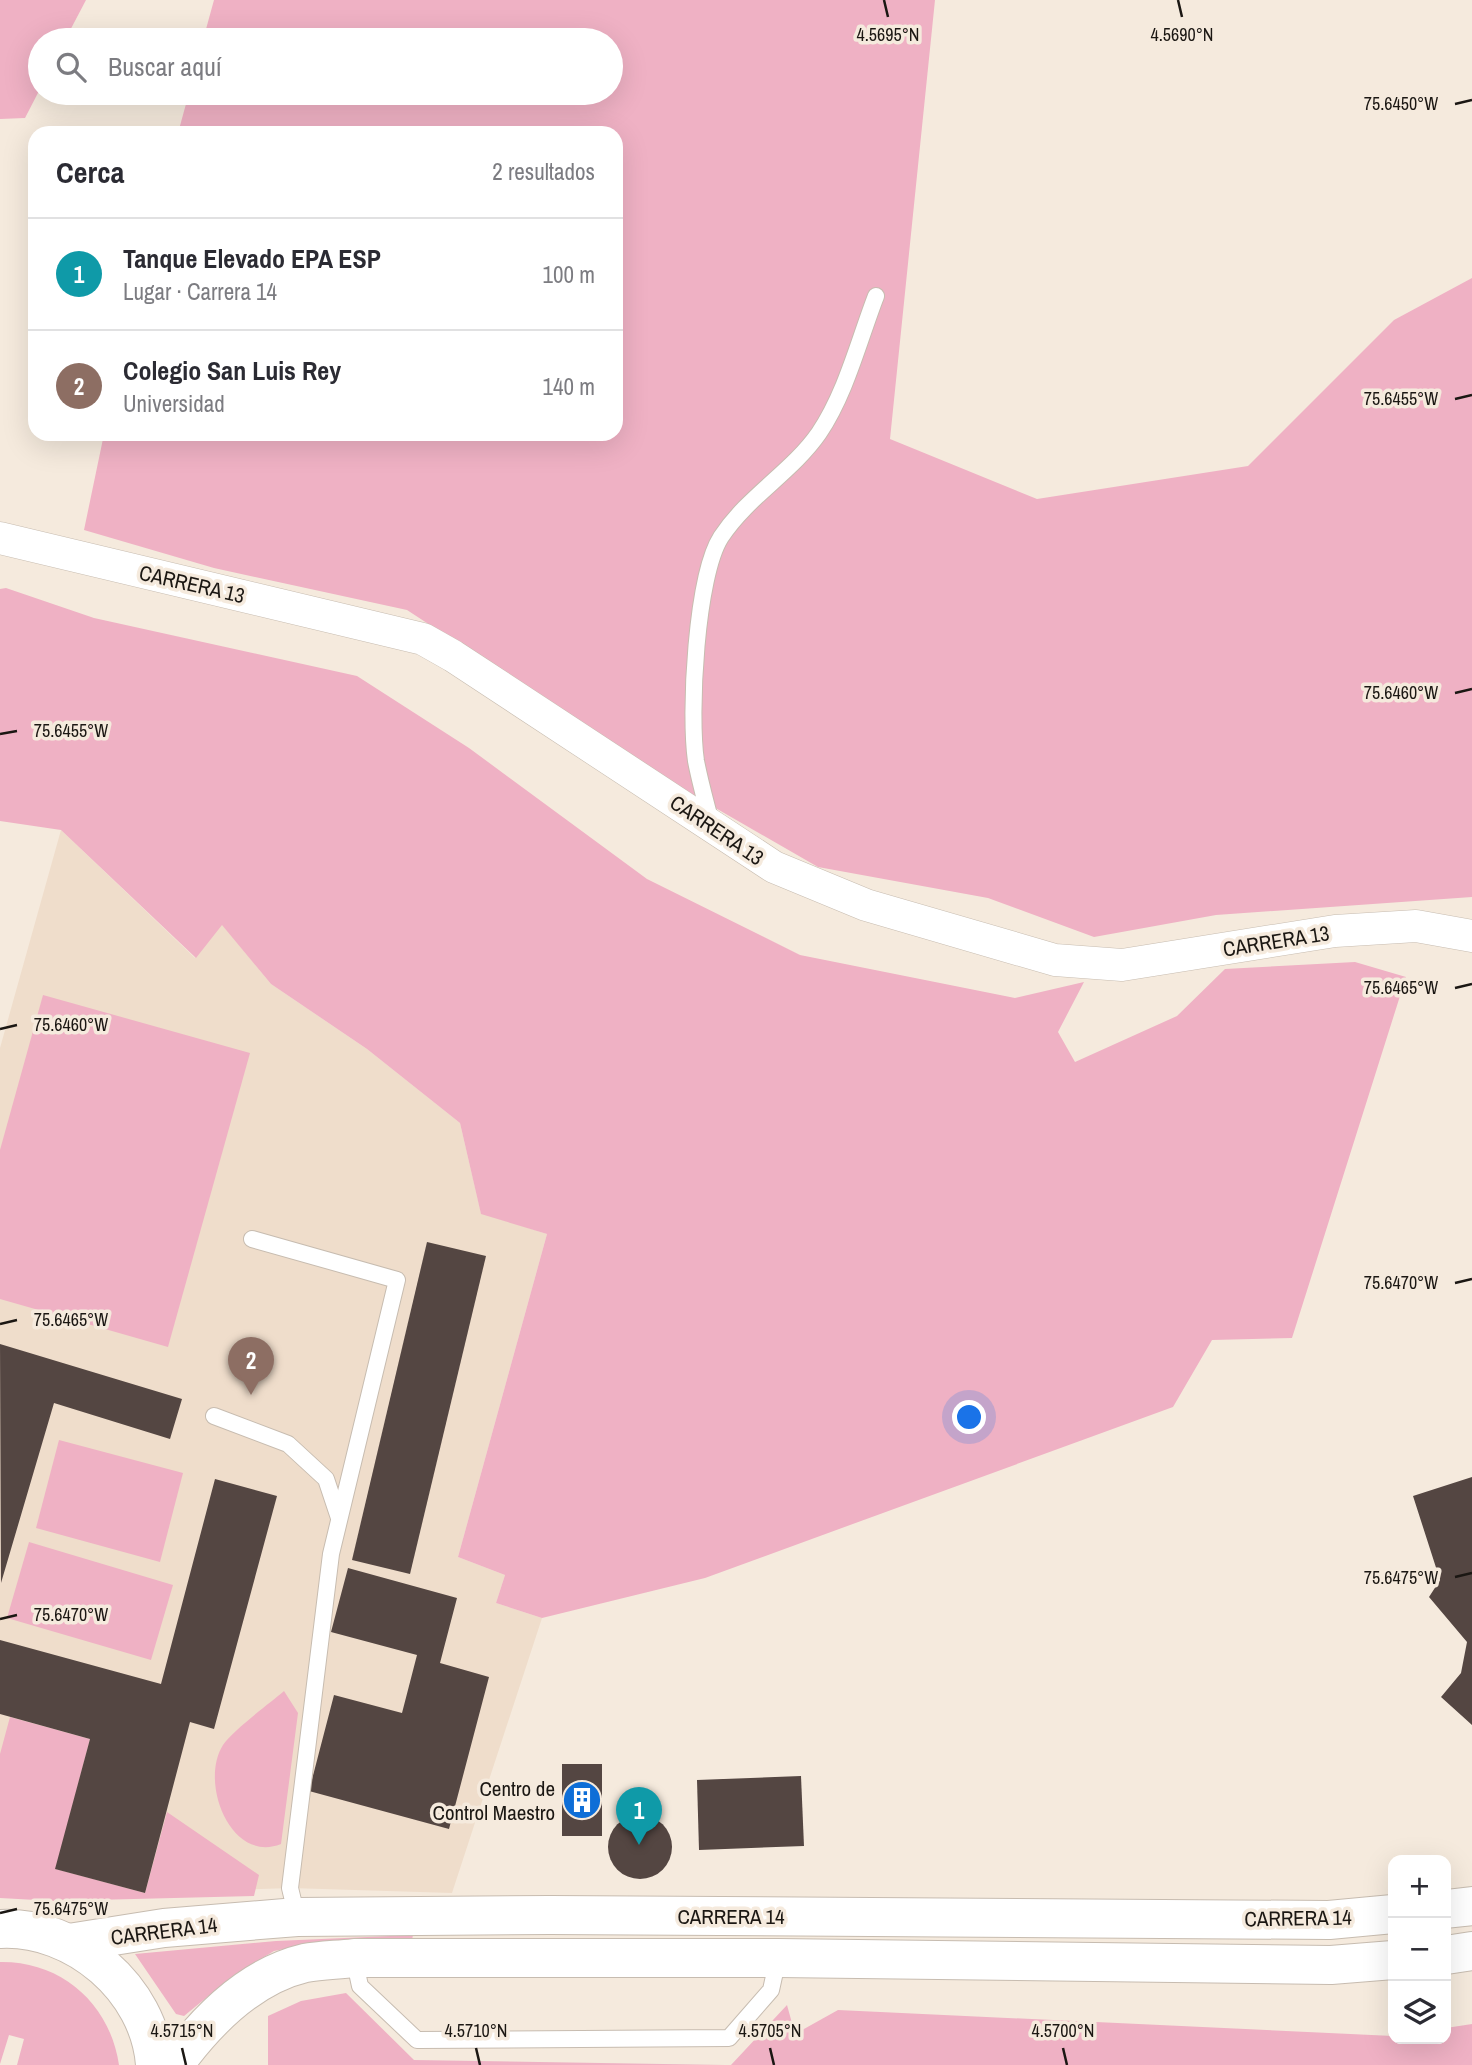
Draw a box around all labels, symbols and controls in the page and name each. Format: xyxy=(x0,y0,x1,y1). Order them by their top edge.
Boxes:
text: 4.5695°N xyxy=(857,22,920,47)
text: 4.5690°N xyxy=(1151,22,1214,47)
search box xyxy=(28,28,623,105)
icon: search xyxy=(52,48,90,86)
text: Buscar aquí xyxy=(108,49,222,84)
text: 75.6450°W xyxy=(1364,91,1438,116)
text: Cerca xyxy=(56,152,124,192)
text: 2 resultados xyxy=(492,156,595,187)
text: Tanque Elevado EPA ESP xyxy=(123,241,381,276)
text: 1 xyxy=(74,259,84,290)
text: 100 m xyxy=(543,259,595,290)
text: Lugar · Carrera 14 xyxy=(123,276,277,307)
text: Colegio San Luis Rey xyxy=(123,353,341,388)
text: 2 xyxy=(74,371,84,402)
text: 140 m xyxy=(543,371,595,402)
text: 75.6455°W xyxy=(1364,386,1438,411)
text: Universidad xyxy=(123,388,225,419)
street label: CARRERA 13 xyxy=(137,558,247,610)
text: 75.6460°W xyxy=(1364,680,1438,705)
text: 75.6455°W xyxy=(34,718,108,743)
street label: CARRERA 13 xyxy=(664,788,770,872)
street label: CARRERA 13 xyxy=(1221,918,1331,964)
text: 75.6465°W xyxy=(1364,975,1438,1000)
text: 75.6460°W xyxy=(34,1012,108,1037)
text: 75.6470°W xyxy=(1364,1270,1438,1295)
text: 75.6465°W xyxy=(34,1307,108,1332)
pin: 2 xyxy=(228,1337,274,1395)
your location xyxy=(952,1400,986,1434)
text: 75.6475°W xyxy=(1364,1565,1438,1590)
text: 75.6470°W xyxy=(34,1602,108,1627)
place label: Centro de Control Maestro xyxy=(433,1774,555,1827)
building icon: Centro de Control Maestro xyxy=(561,1779,603,1821)
pin: 1 xyxy=(616,1787,662,1845)
map controls xyxy=(1388,1855,1451,2044)
button: + xyxy=(1388,1855,1451,1918)
text: 75.6475°W xyxy=(34,1896,108,1921)
street label: CARRERA 14 xyxy=(677,1902,785,1931)
street label: CARRERA 14 xyxy=(1244,1903,1352,1933)
street label: CARRERA 14 xyxy=(109,1910,219,1952)
button: − xyxy=(1388,1918,1451,1981)
button: layers xyxy=(1388,1981,1451,2044)
text: 4.5715°N xyxy=(151,2018,214,2043)
text: 4.5710°N xyxy=(445,2018,508,2043)
text: 4.5705°N xyxy=(739,2018,802,2043)
text: 4.5700°N xyxy=(1032,2018,1095,2043)

